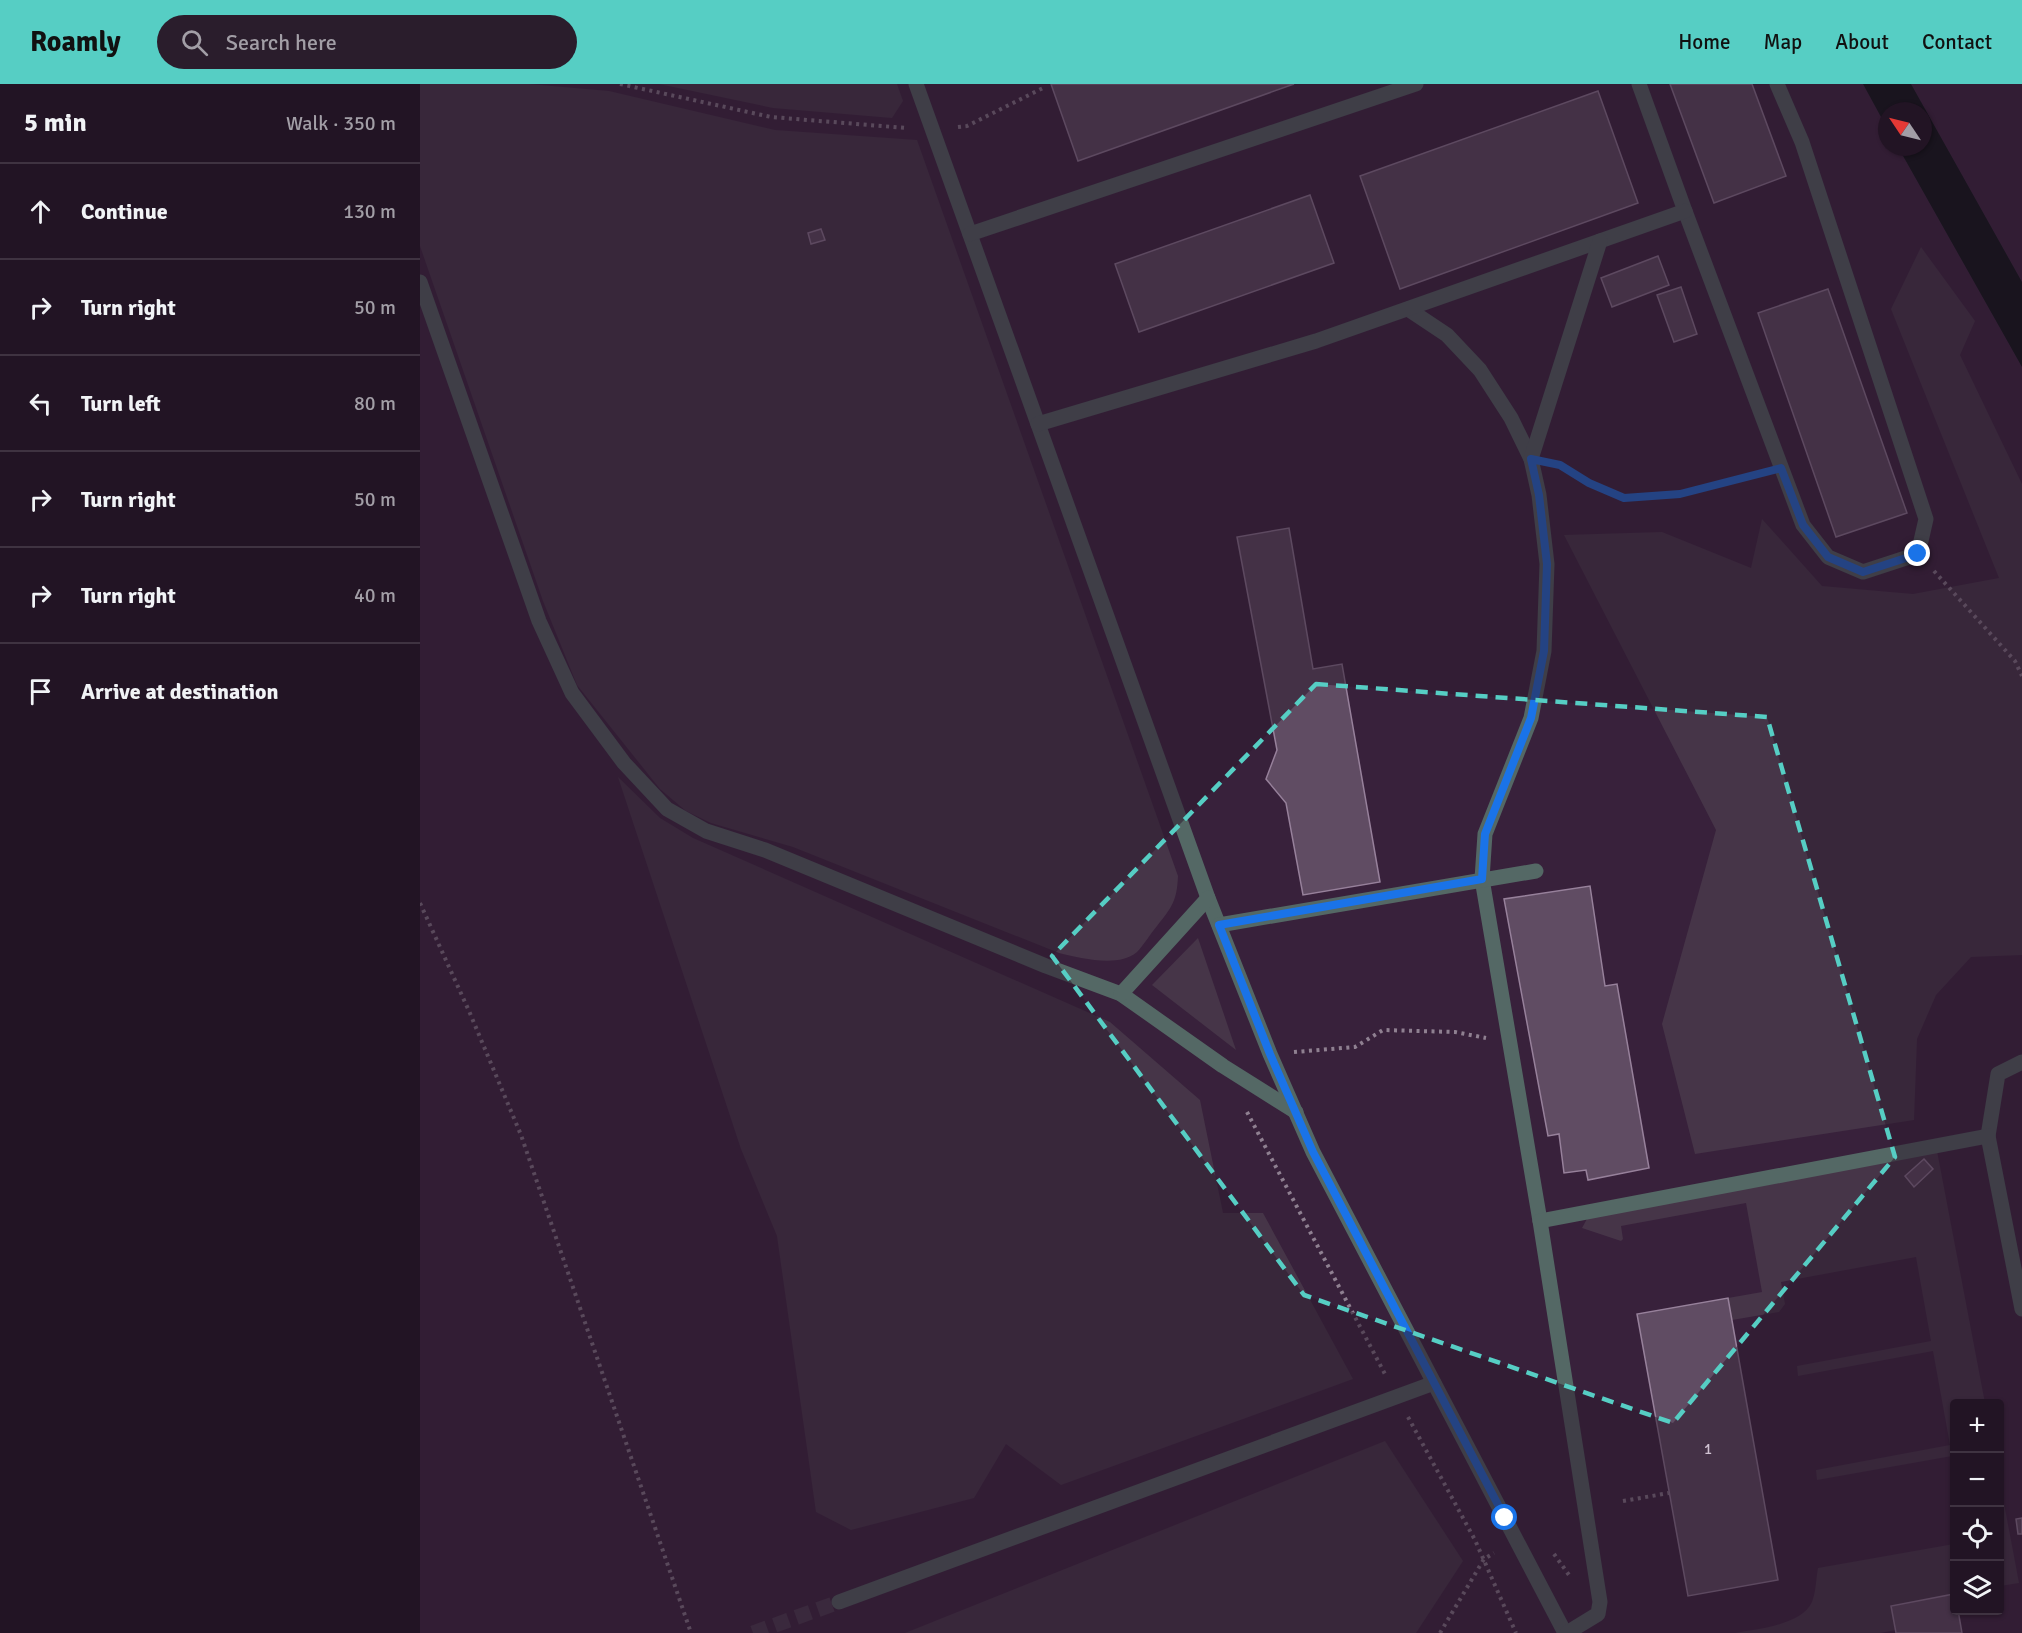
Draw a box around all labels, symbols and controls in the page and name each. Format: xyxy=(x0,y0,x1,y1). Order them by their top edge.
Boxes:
search box xyxy=(157,15,577,69)
text: Roamly xyxy=(30,25,121,59)
icon: search xyxy=(178,26,211,59)
text: Search here xyxy=(226,29,337,56)
text: Home xyxy=(1678,29,1731,55)
text: Map xyxy=(1764,29,1802,55)
text: About xyxy=(1835,29,1889,55)
text: Contact xyxy=(1922,29,1992,55)
north arrow xyxy=(1878,102,1932,156)
text: 5 min xyxy=(24,107,87,139)
text: Walk · 350 m xyxy=(286,111,396,136)
icon: ahead xyxy=(24,195,57,228)
text: Continue xyxy=(81,198,168,225)
text: 130 m xyxy=(343,199,396,224)
icon: right xyxy=(24,291,57,324)
text: Turn right xyxy=(81,294,176,321)
text: 50 m xyxy=(354,295,396,320)
icon: left xyxy=(24,387,57,420)
text: Turn left xyxy=(81,390,161,417)
text: 80 m xyxy=(354,391,396,416)
icon: right xyxy=(24,483,57,516)
text: Turn right xyxy=(81,486,176,513)
text: 50 m xyxy=(354,487,396,512)
route end xyxy=(1904,540,1930,566)
icon: right xyxy=(24,579,57,612)
text: Turn right xyxy=(81,582,176,609)
text: 40 m xyxy=(354,583,396,608)
icon: arrive xyxy=(24,675,57,708)
text: Arrive at destination xyxy=(81,678,278,705)
map controls xyxy=(1950,1399,2004,1615)
button: + xyxy=(1950,1399,2004,1453)
house number: 1 xyxy=(1704,1440,1712,1458)
button: − xyxy=(1950,1453,2004,1507)
route start xyxy=(1491,1504,1517,1530)
button: locate xyxy=(1950,1507,2004,1561)
button: layers xyxy=(1950,1561,2004,1615)

